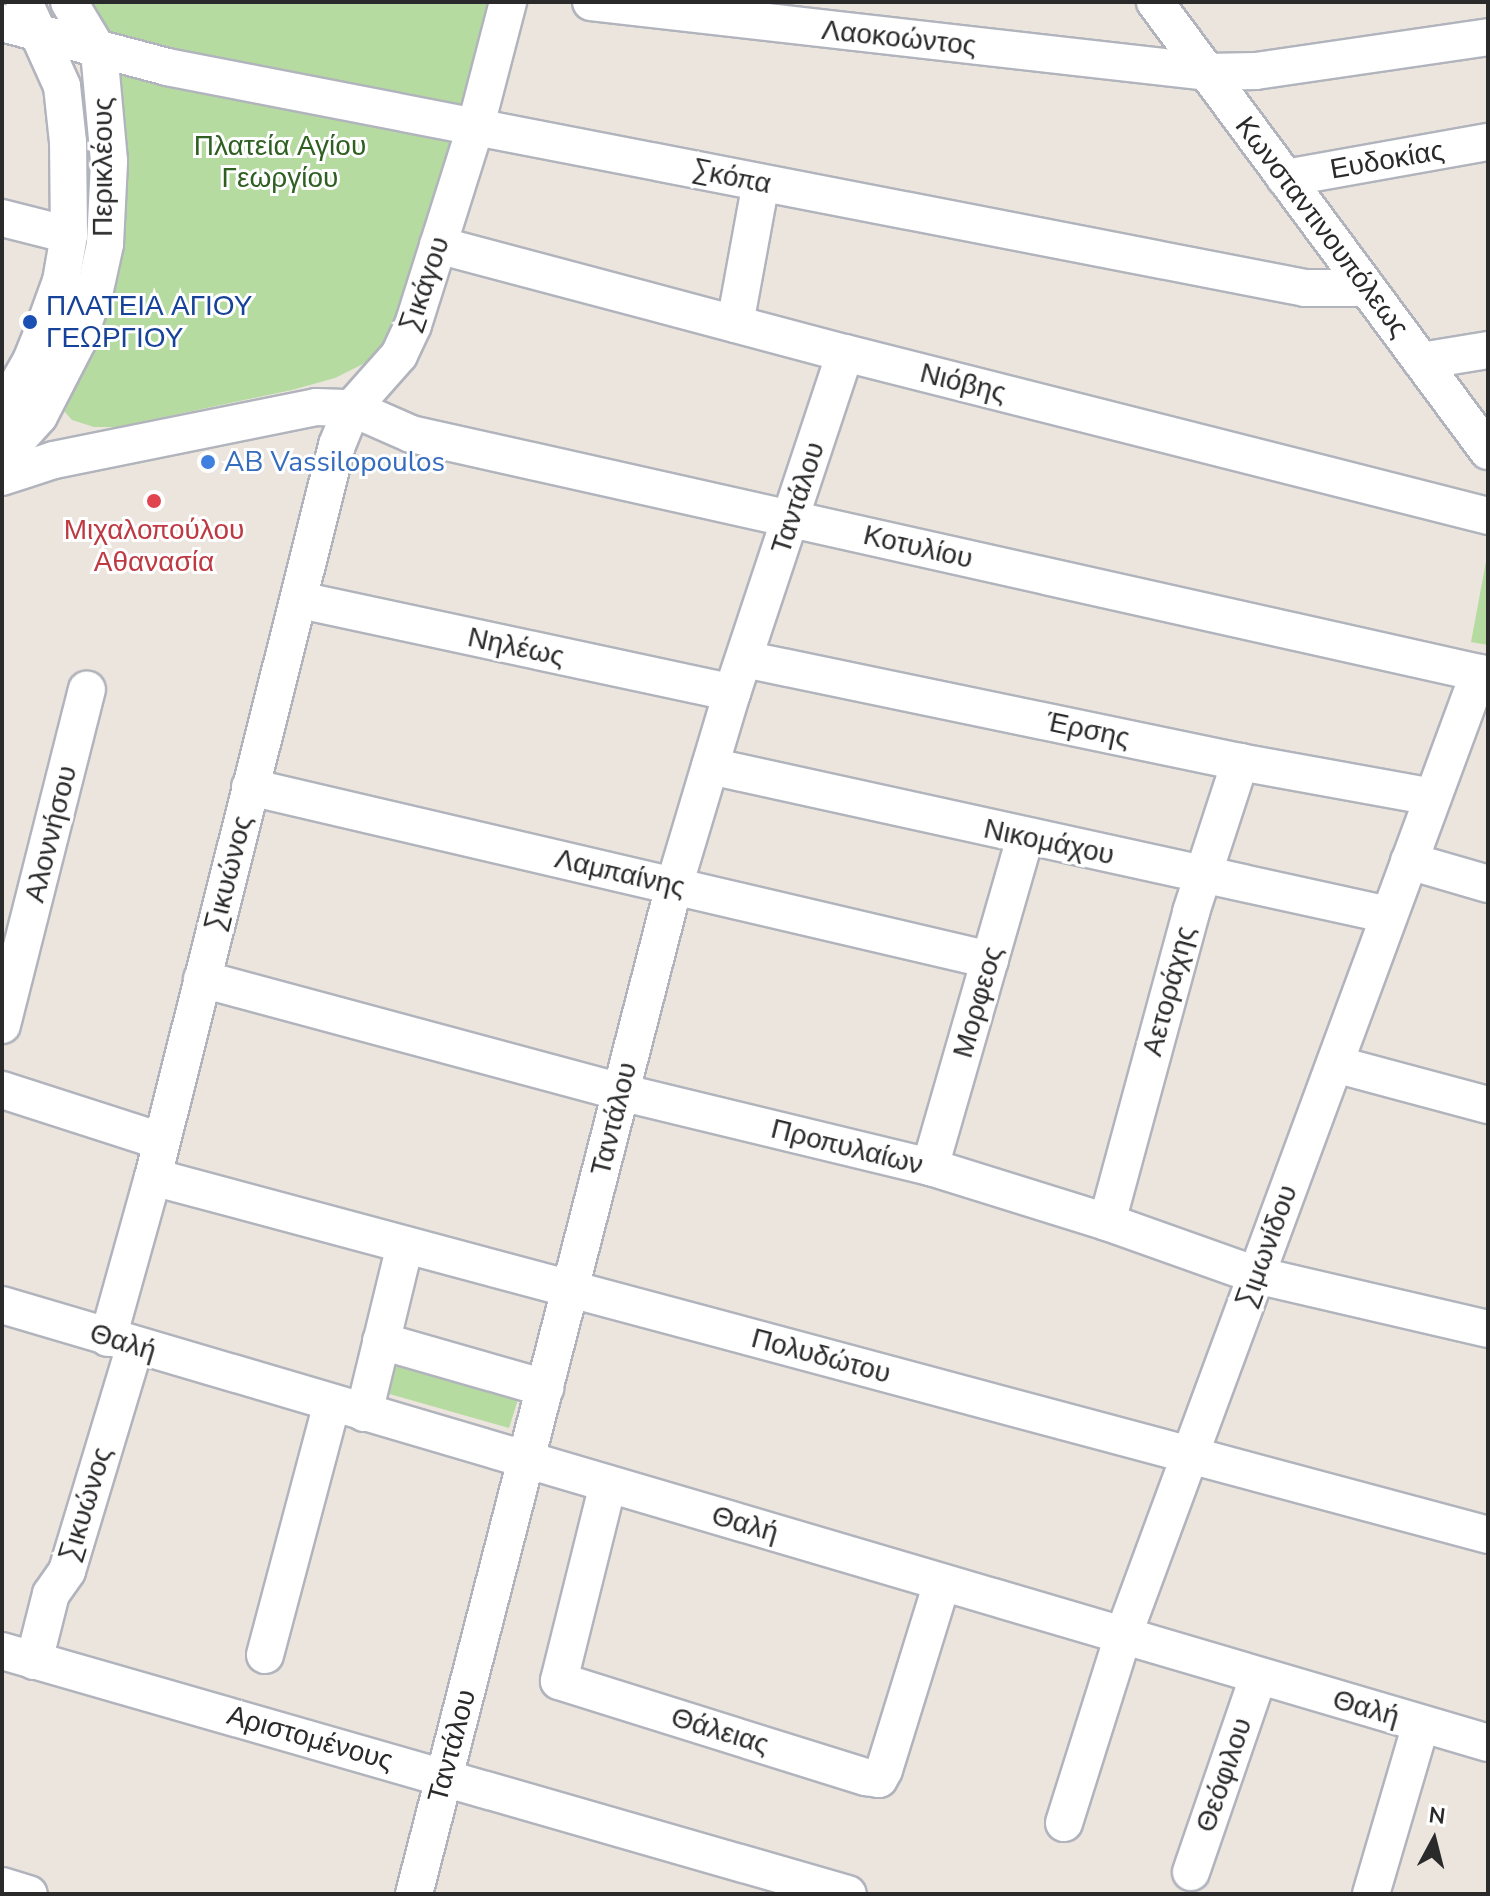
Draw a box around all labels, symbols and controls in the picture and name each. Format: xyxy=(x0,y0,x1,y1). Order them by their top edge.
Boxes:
street label: Λαοκοώντος xyxy=(820,13,978,63)
street label: Περικλέους xyxy=(86,97,120,237)
street label: Κωνσταντινουπόλεως xyxy=(1228,110,1416,344)
park label: Πλατεία Αγίου Γεωργίου xyxy=(194,129,366,195)
street label: Ευδοκίας xyxy=(1327,133,1447,187)
street label: Σκόπα xyxy=(690,153,774,201)
street label: Σικάγου xyxy=(393,232,457,336)
place label: ΠΛΑΤΕΙΑ ΑΓΙΟΥ ΓΕΩΡΓΙΟΥ xyxy=(46,289,252,355)
marker: ΠΛΑΤΕΙΑ ΑΓΙΟΥ ΓΕΩΡΓΙΟΥ xyxy=(21,313,39,331)
street label: Νιόβης xyxy=(917,356,1009,410)
street label: Ταντάλου xyxy=(764,438,832,558)
place label: AB Vassilopoulos xyxy=(224,445,445,479)
marker: AB Vassilopoulos xyxy=(199,453,217,471)
marker: Μιχαλοπούλου Αθανασία xyxy=(145,492,163,510)
place label: Μιχαλοπούλου Αθανασία xyxy=(64,513,244,579)
street label: Κοτυλίου xyxy=(860,518,976,576)
street label: Νηλέως xyxy=(465,620,567,674)
street label: Έρσης xyxy=(1043,705,1133,755)
street label: Αλοννήσου xyxy=(18,762,84,906)
street label: Σικυώνος xyxy=(199,812,259,934)
street label: Νικομάχου xyxy=(981,812,1117,872)
street label: Λαμπαίνης xyxy=(552,842,688,904)
street label: Αετοράχης xyxy=(1136,922,1202,1060)
street label: Μορφεος xyxy=(946,942,1010,1062)
street label: Ταντάλου xyxy=(584,1059,644,1179)
street label: Προπυλαίων xyxy=(768,1112,926,1182)
street label: Σιμωνίδου xyxy=(1229,1180,1305,1312)
street label: Θαλή xyxy=(86,1316,160,1368)
street label: Πολυδώτου xyxy=(748,1321,894,1391)
street label: Σικυώνος xyxy=(53,1443,119,1565)
street label: Θαλή xyxy=(708,1499,782,1549)
street label: Θαλή xyxy=(1329,1683,1403,1733)
street label: Ταντάλου xyxy=(421,1686,483,1806)
street label: Αριστομένους xyxy=(223,1698,397,1778)
street label: Θάλειας xyxy=(667,1700,773,1762)
street label: Θεόφιλου xyxy=(1189,1713,1259,1837)
north arrow xyxy=(1394,1800,1474,1880)
text: N xyxy=(1427,1800,1447,1832)

